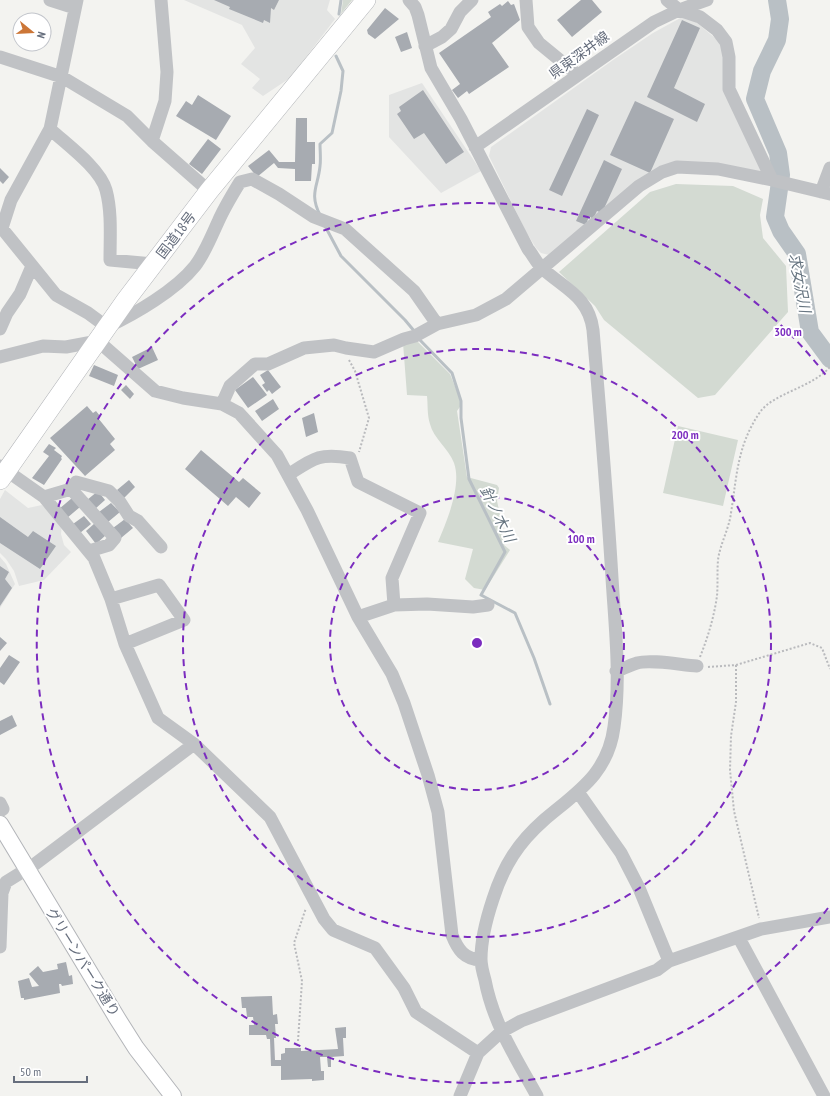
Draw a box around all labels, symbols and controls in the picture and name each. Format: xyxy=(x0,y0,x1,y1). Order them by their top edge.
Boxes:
north arrow xyxy=(12,12,52,52)
street label: 県東深井線 xyxy=(545,27,613,83)
text: N xyxy=(34,30,49,40)
street label: 国道18号 xyxy=(152,208,200,262)
water label: 求女沢川 xyxy=(785,252,815,316)
text: 300 m xyxy=(774,324,802,339)
text: 200 m xyxy=(671,427,699,442)
water label: 針ノ木川 xyxy=(476,483,521,547)
text: 100 m xyxy=(567,531,595,546)
centre of rings xyxy=(470,636,484,650)
street label: グリーンパーク通り xyxy=(42,904,124,1020)
scale bar xyxy=(14,1058,87,1084)
text: 50 m xyxy=(20,1064,41,1079)

